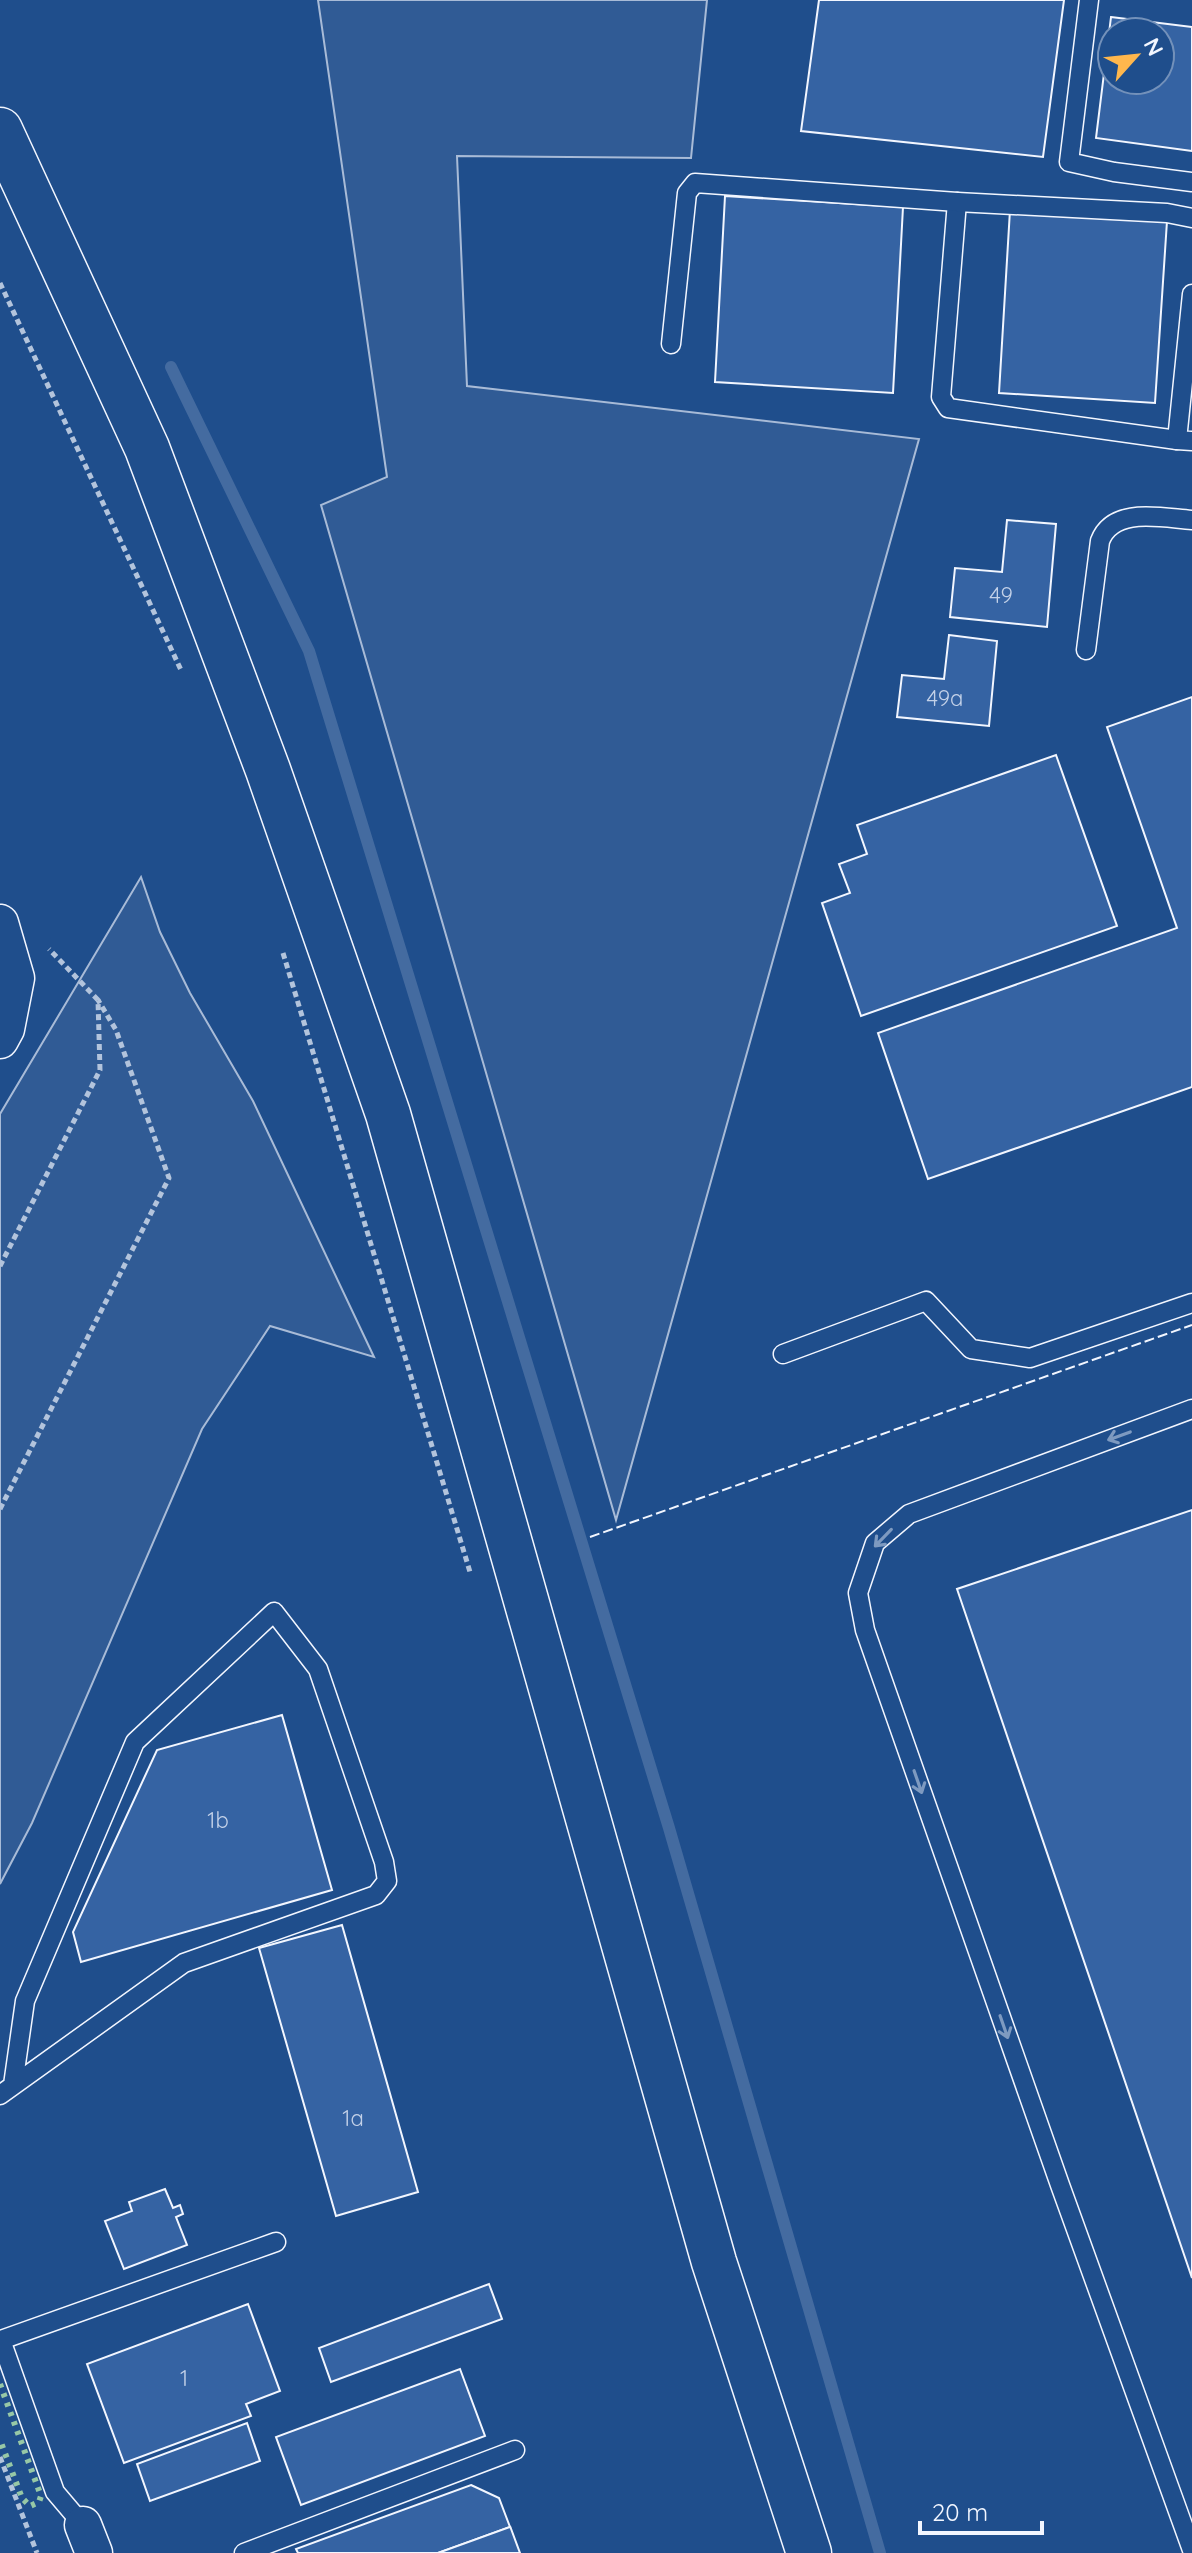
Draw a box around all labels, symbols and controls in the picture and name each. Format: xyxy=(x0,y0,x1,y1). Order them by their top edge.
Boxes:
north arrow xyxy=(1096,16,1176,96)
text: N xyxy=(1138,33,1170,60)
house number: 49 xyxy=(989,581,1013,609)
house number: 49a xyxy=(927,684,963,712)
one-way arrow xyxy=(1107,1430,1132,1444)
one-way arrow xyxy=(873,1528,892,1548)
one-way arrow xyxy=(912,1769,927,1794)
house number: 1b xyxy=(207,1806,229,1834)
one-way arrow xyxy=(998,2014,1013,2039)
house number: 1a xyxy=(342,2104,364,2132)
house number: 1 xyxy=(180,2364,188,2392)
scale bar xyxy=(920,2485,1042,2535)
text: 20 m xyxy=(932,2497,988,2527)

